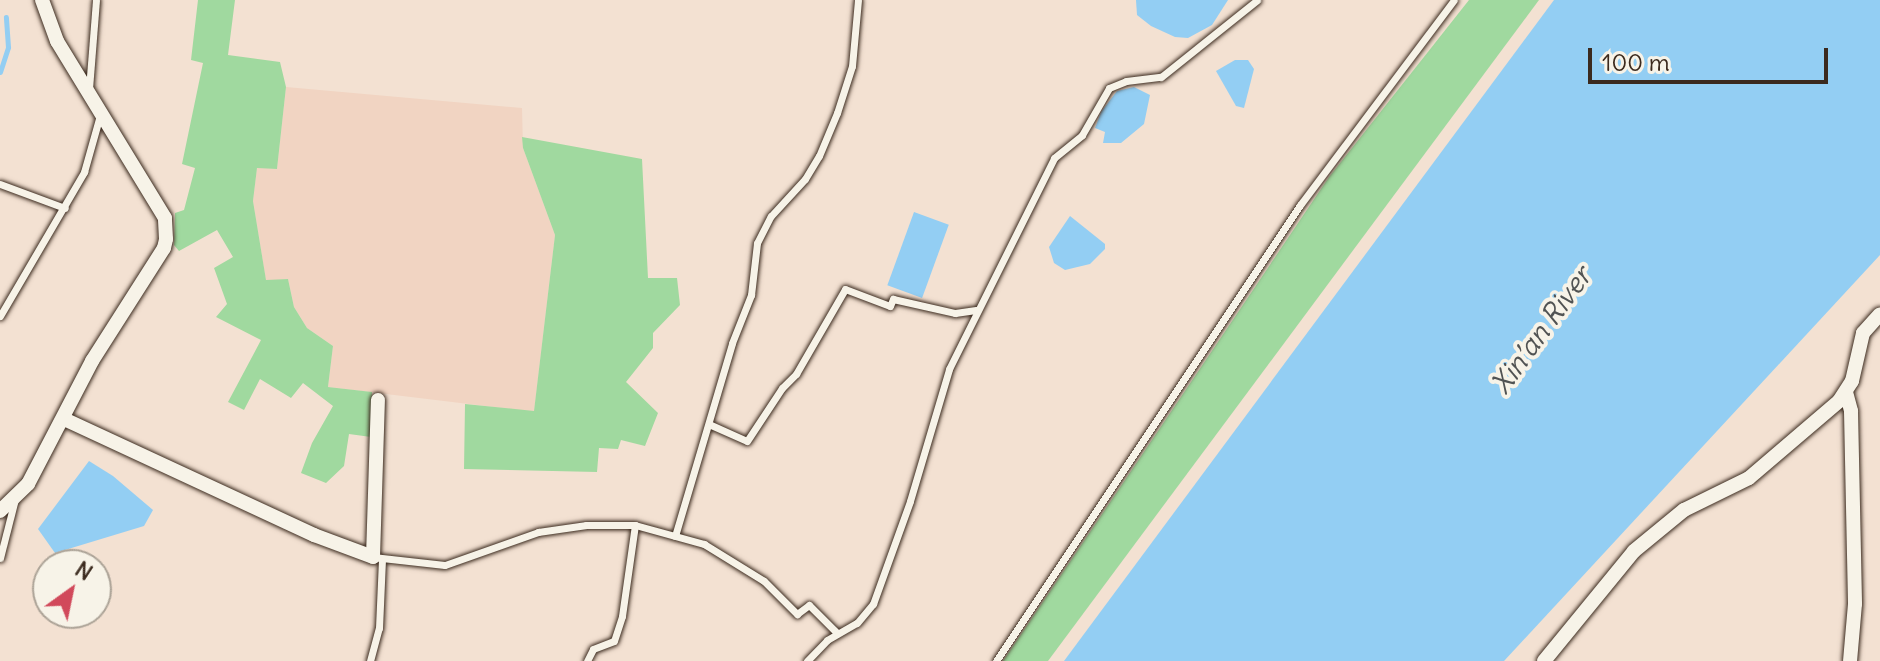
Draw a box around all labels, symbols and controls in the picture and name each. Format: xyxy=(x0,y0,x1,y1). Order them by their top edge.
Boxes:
scale bar xyxy=(1592,32,1832,82)
text: 100 m xyxy=(1602,47,1670,77)
water label: Xin’an River xyxy=(1484,260,1598,400)
north arrow xyxy=(32,549,112,629)
text: N xyxy=(70,555,98,586)

